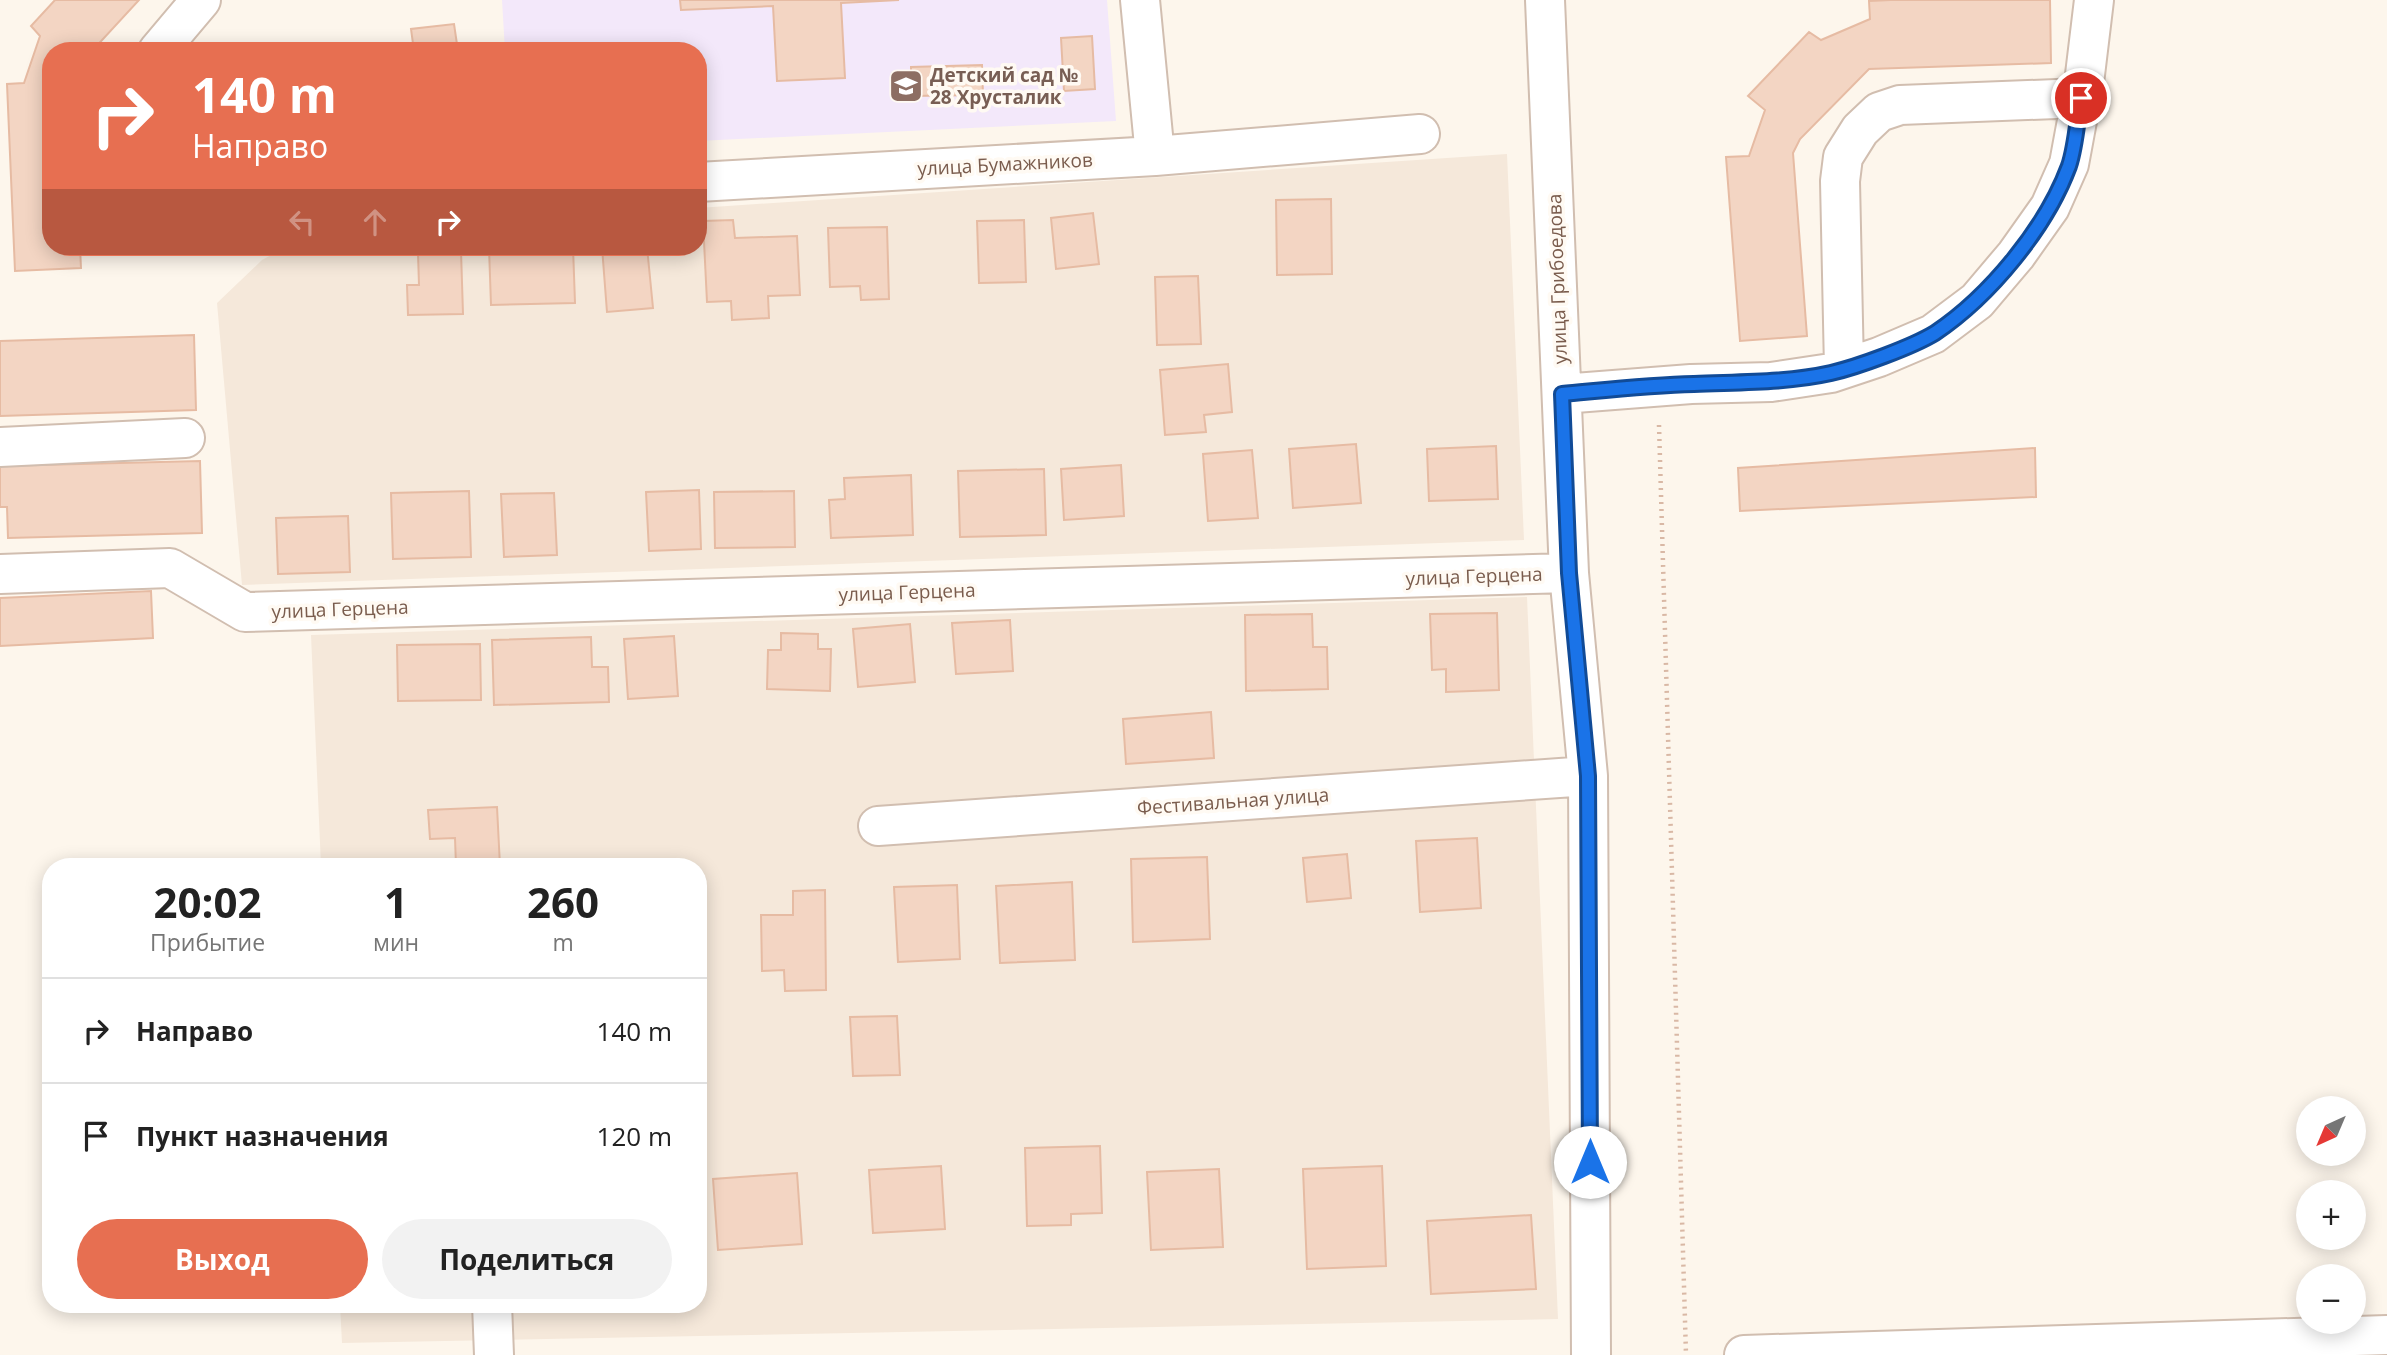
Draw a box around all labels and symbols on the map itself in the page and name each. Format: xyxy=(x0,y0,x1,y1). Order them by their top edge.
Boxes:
place label: Детский сад № 28 Хрусталик xyxy=(930,62,1078,110)
school or university icon: Детский сад № 28 Хрусталик xyxy=(887,67,925,105)
pin xyxy=(2051,68,2111,128)
street label: улица Бумажников xyxy=(917,146,1094,182)
street label: улица Грибоедова xyxy=(1541,193,1573,365)
street label: улица Герцена xyxy=(1405,561,1543,591)
street label: улица Герцена xyxy=(838,577,976,607)
street label: улица Герцена xyxy=(271,594,409,624)
street label: Фестивальная улица xyxy=(1136,781,1330,821)
north arrow xyxy=(2296,1096,2366,1166)
position arrow xyxy=(1553,1125,1627,1199)

